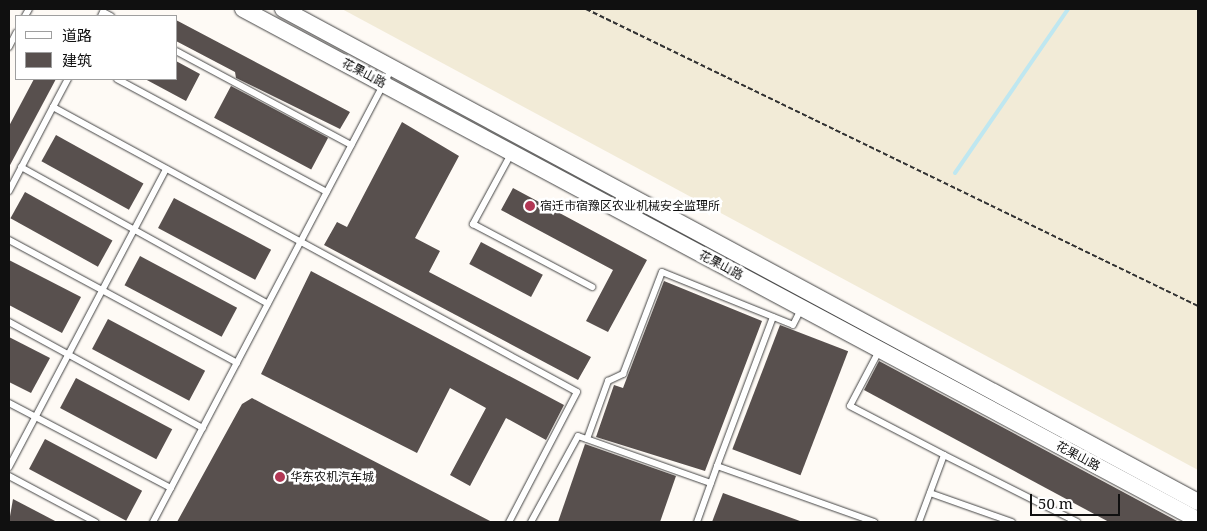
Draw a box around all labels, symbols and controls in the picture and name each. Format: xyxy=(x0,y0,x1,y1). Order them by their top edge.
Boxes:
legend xyxy=(15,15,178,80)
text: 道路 xyxy=(62,25,92,45)
text: 建筑 xyxy=(62,50,92,70)
street label: 花果山路 xyxy=(339,55,389,91)
place label: 宿迁市宿豫区农业机械安全监理所 xyxy=(540,199,720,213)
marker: 宿迁市宿豫区农业机械安全监理所 xyxy=(524,200,536,212)
street label: 花果山路 xyxy=(696,247,746,283)
street label: 花果山路 xyxy=(1053,438,1103,474)
place label: 华东农机汽车城 xyxy=(290,470,374,484)
marker: 华东农机汽车城 xyxy=(274,471,286,483)
scale bar xyxy=(1032,484,1122,516)
text: 50 m xyxy=(1038,493,1073,513)

